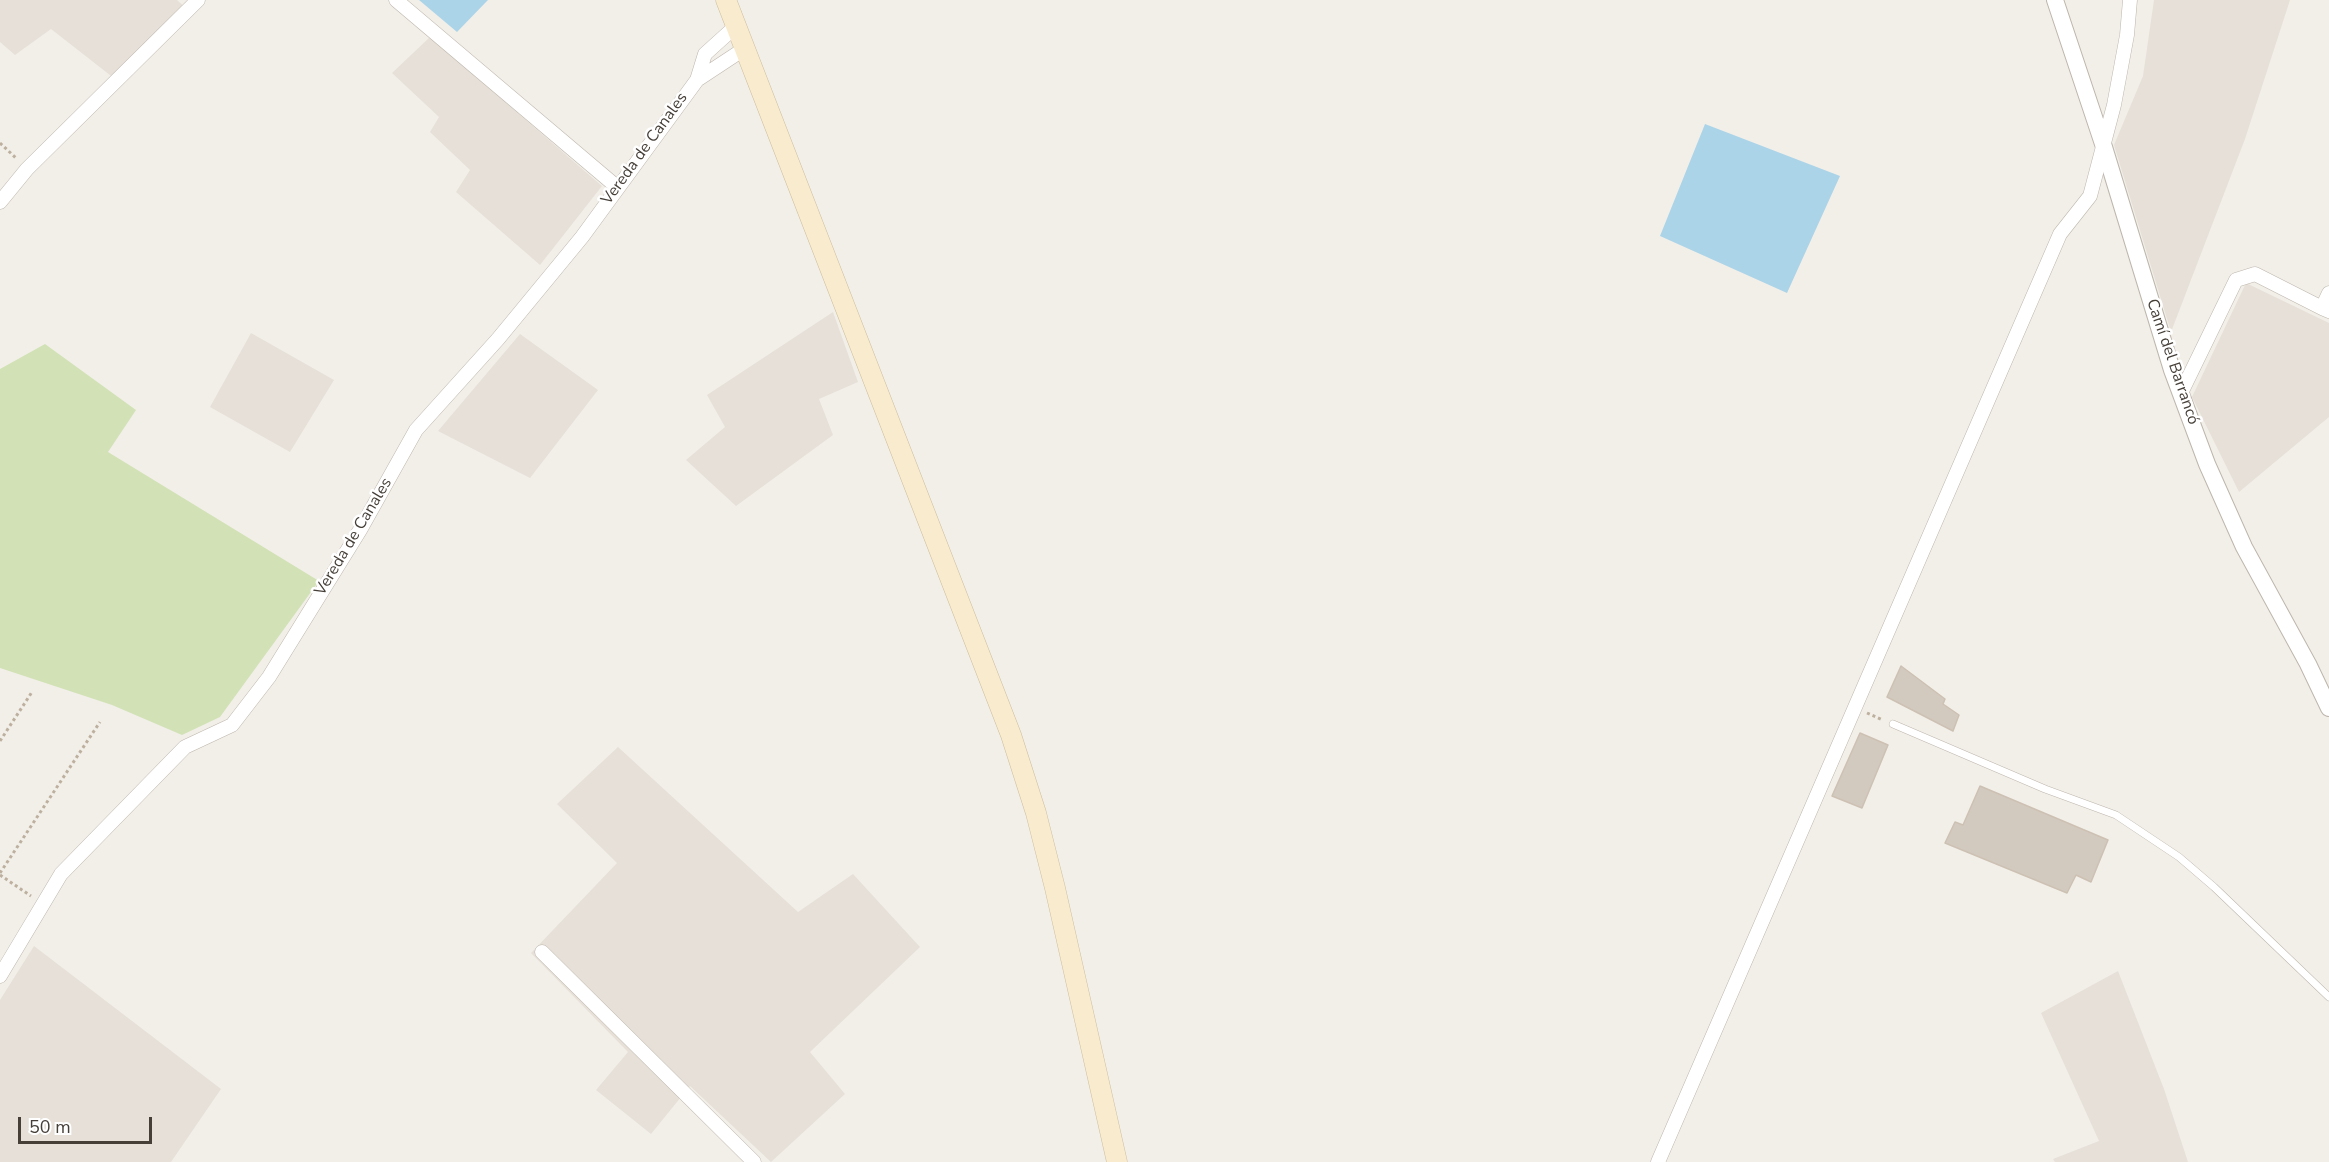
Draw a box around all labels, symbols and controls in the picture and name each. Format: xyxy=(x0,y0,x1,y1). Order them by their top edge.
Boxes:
street label: Vereda de Canales xyxy=(598,89,692,209)
street label: Camí del Barrancó xyxy=(2142,297,2202,427)
street label: Vereda de Canales xyxy=(311,475,397,599)
scale bar xyxy=(21,1105,154,1143)
text: 50 m xyxy=(29,1115,71,1139)

